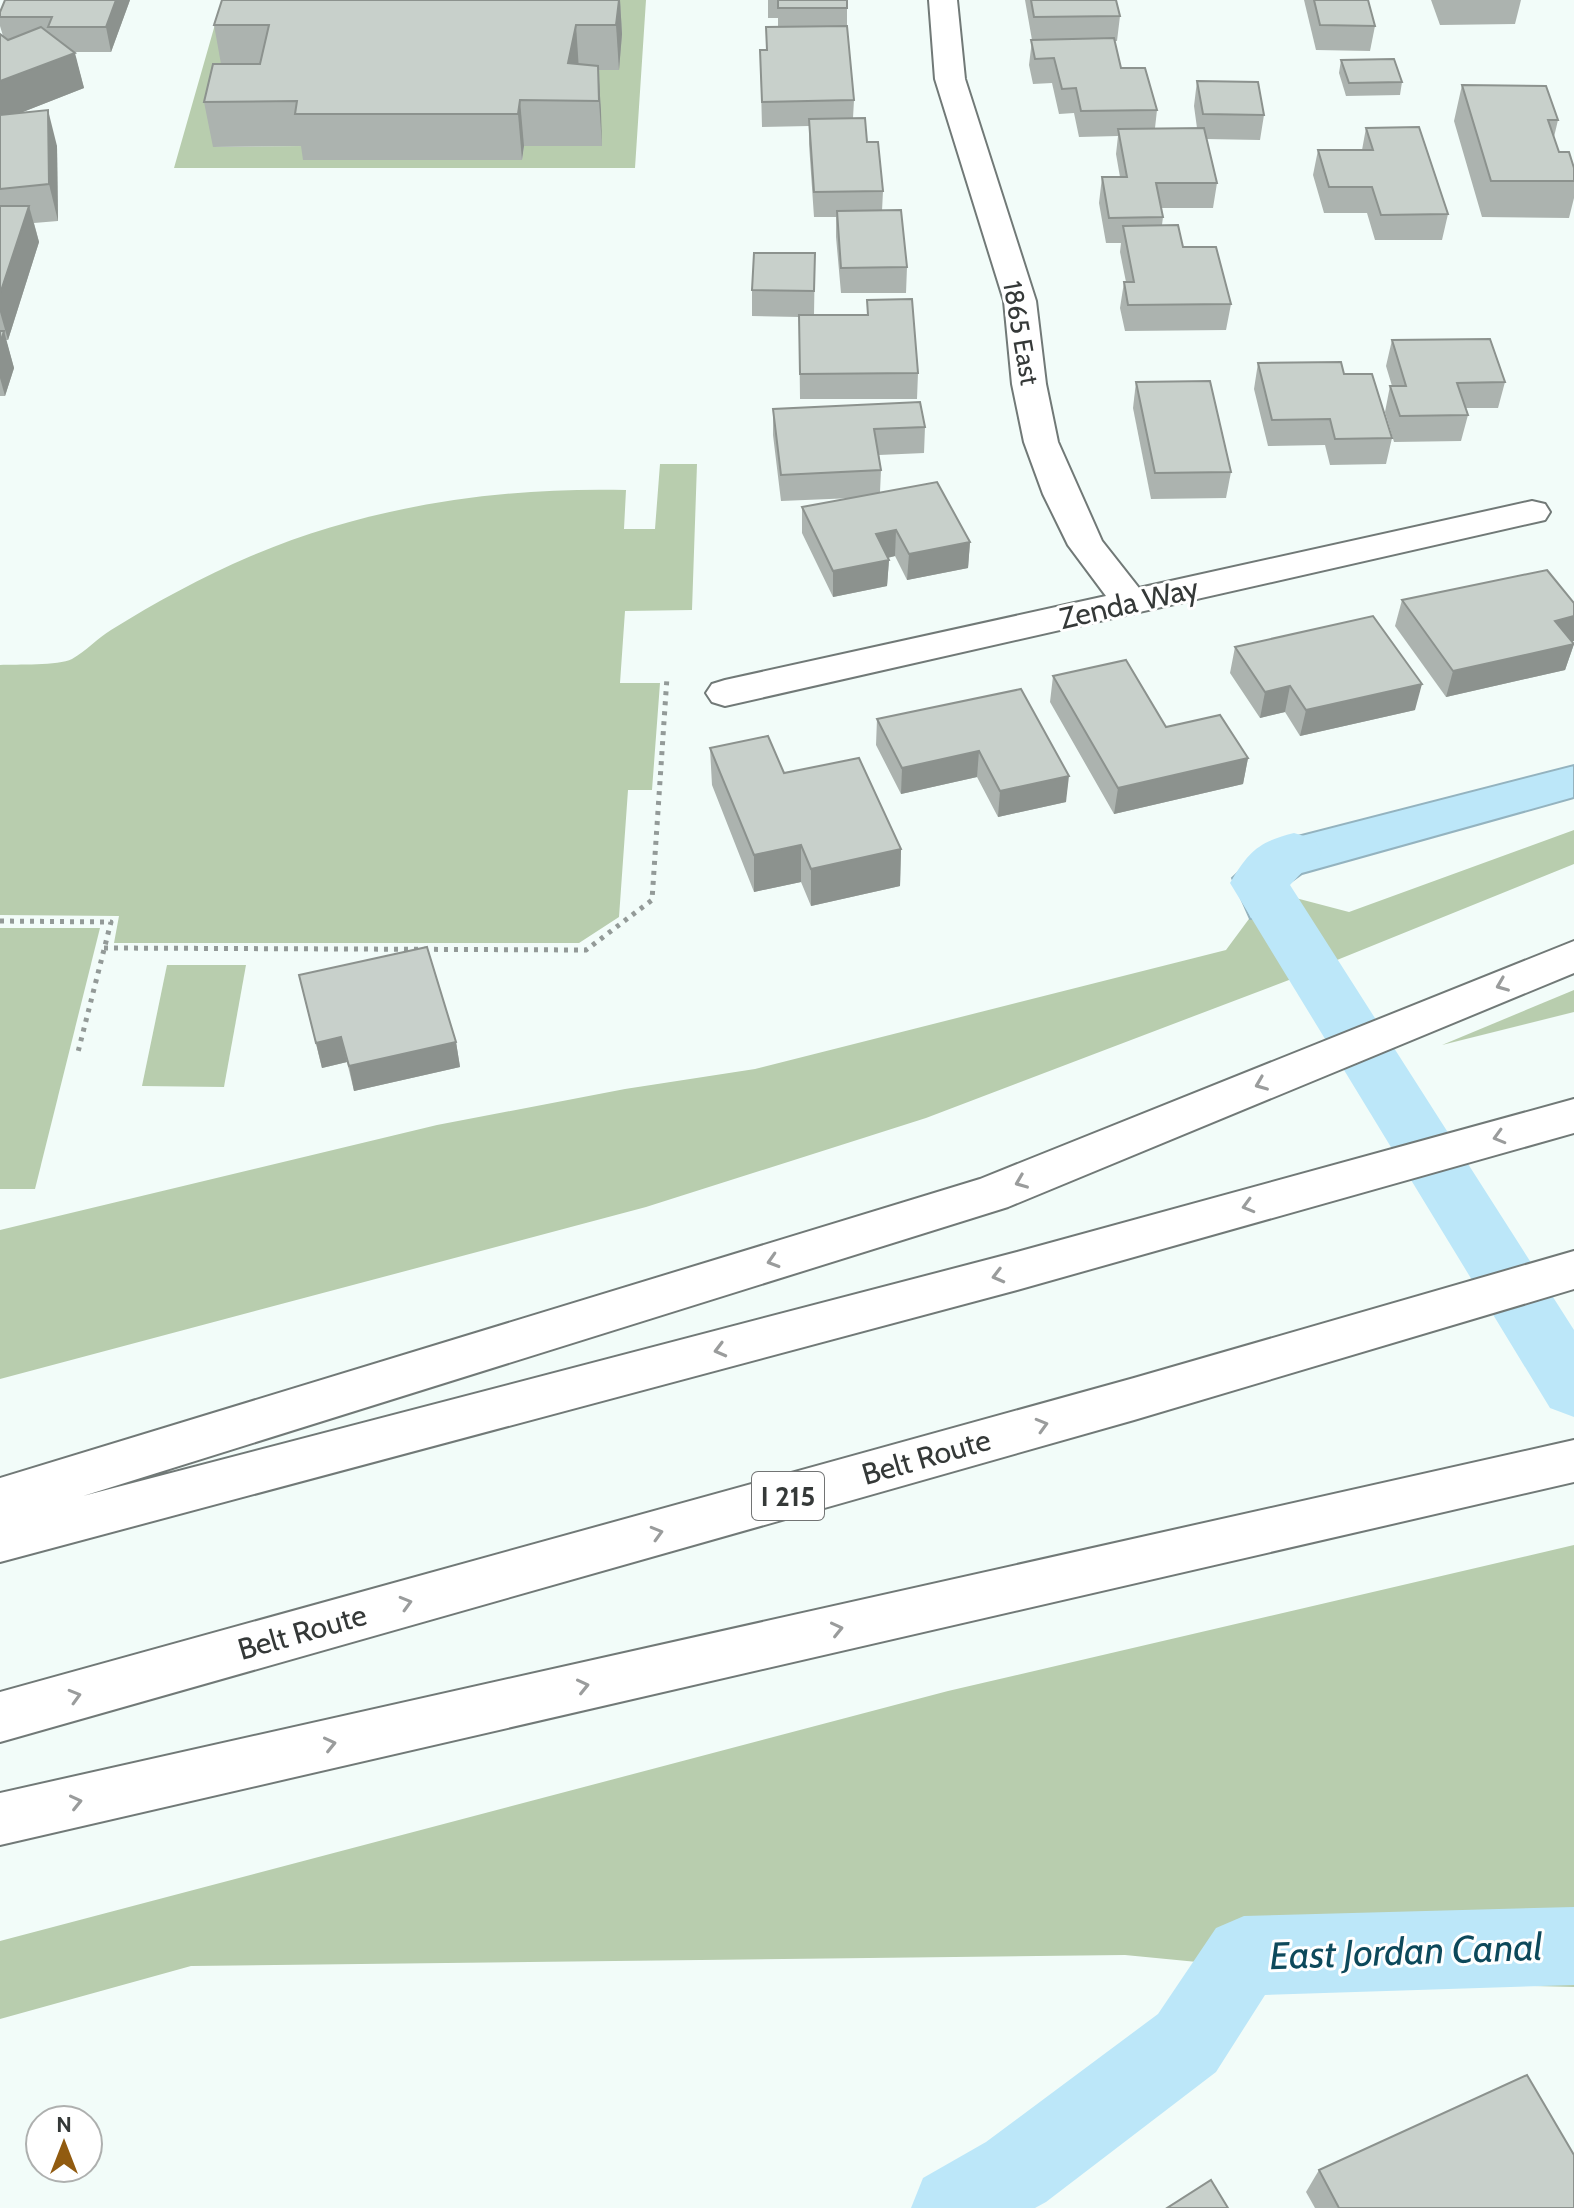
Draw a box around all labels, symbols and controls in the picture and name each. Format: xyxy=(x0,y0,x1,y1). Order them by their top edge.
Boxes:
street label: 1865 East xyxy=(996,278,1046,388)
street label: Zenda Way xyxy=(1056,569,1202,637)
one-way arrow xyxy=(1496,975,1510,992)
one-way arrow xyxy=(1255,1074,1269,1090)
one-way arrow xyxy=(1492,1127,1506,1144)
one-way arrow xyxy=(1015,1172,1029,1189)
one-way arrow xyxy=(1242,1197,1256,1214)
one-way arrow xyxy=(767,1252,780,1268)
one-way arrow xyxy=(991,1267,1005,1284)
one-way arrow xyxy=(713,1340,727,1357)
one-way arrow xyxy=(1034,1418,1048,1434)
street label: Belt Route xyxy=(857,1421,995,1493)
road number: I 215 xyxy=(752,1472,824,1520)
one-way arrow xyxy=(649,1526,663,1542)
street label: Belt Route xyxy=(233,1596,371,1668)
one-way arrow xyxy=(399,1596,413,1612)
one-way arrow xyxy=(829,1621,843,1638)
one-way arrow xyxy=(576,1679,589,1696)
one-way arrow xyxy=(68,1689,82,1705)
one-way arrow xyxy=(322,1736,336,1753)
one-way arrow xyxy=(69,1794,82,1811)
water label: East Jordan Canal xyxy=(1269,1923,1543,1979)
north arrow xyxy=(24,2104,104,2184)
text: N xyxy=(56,2111,72,2138)

